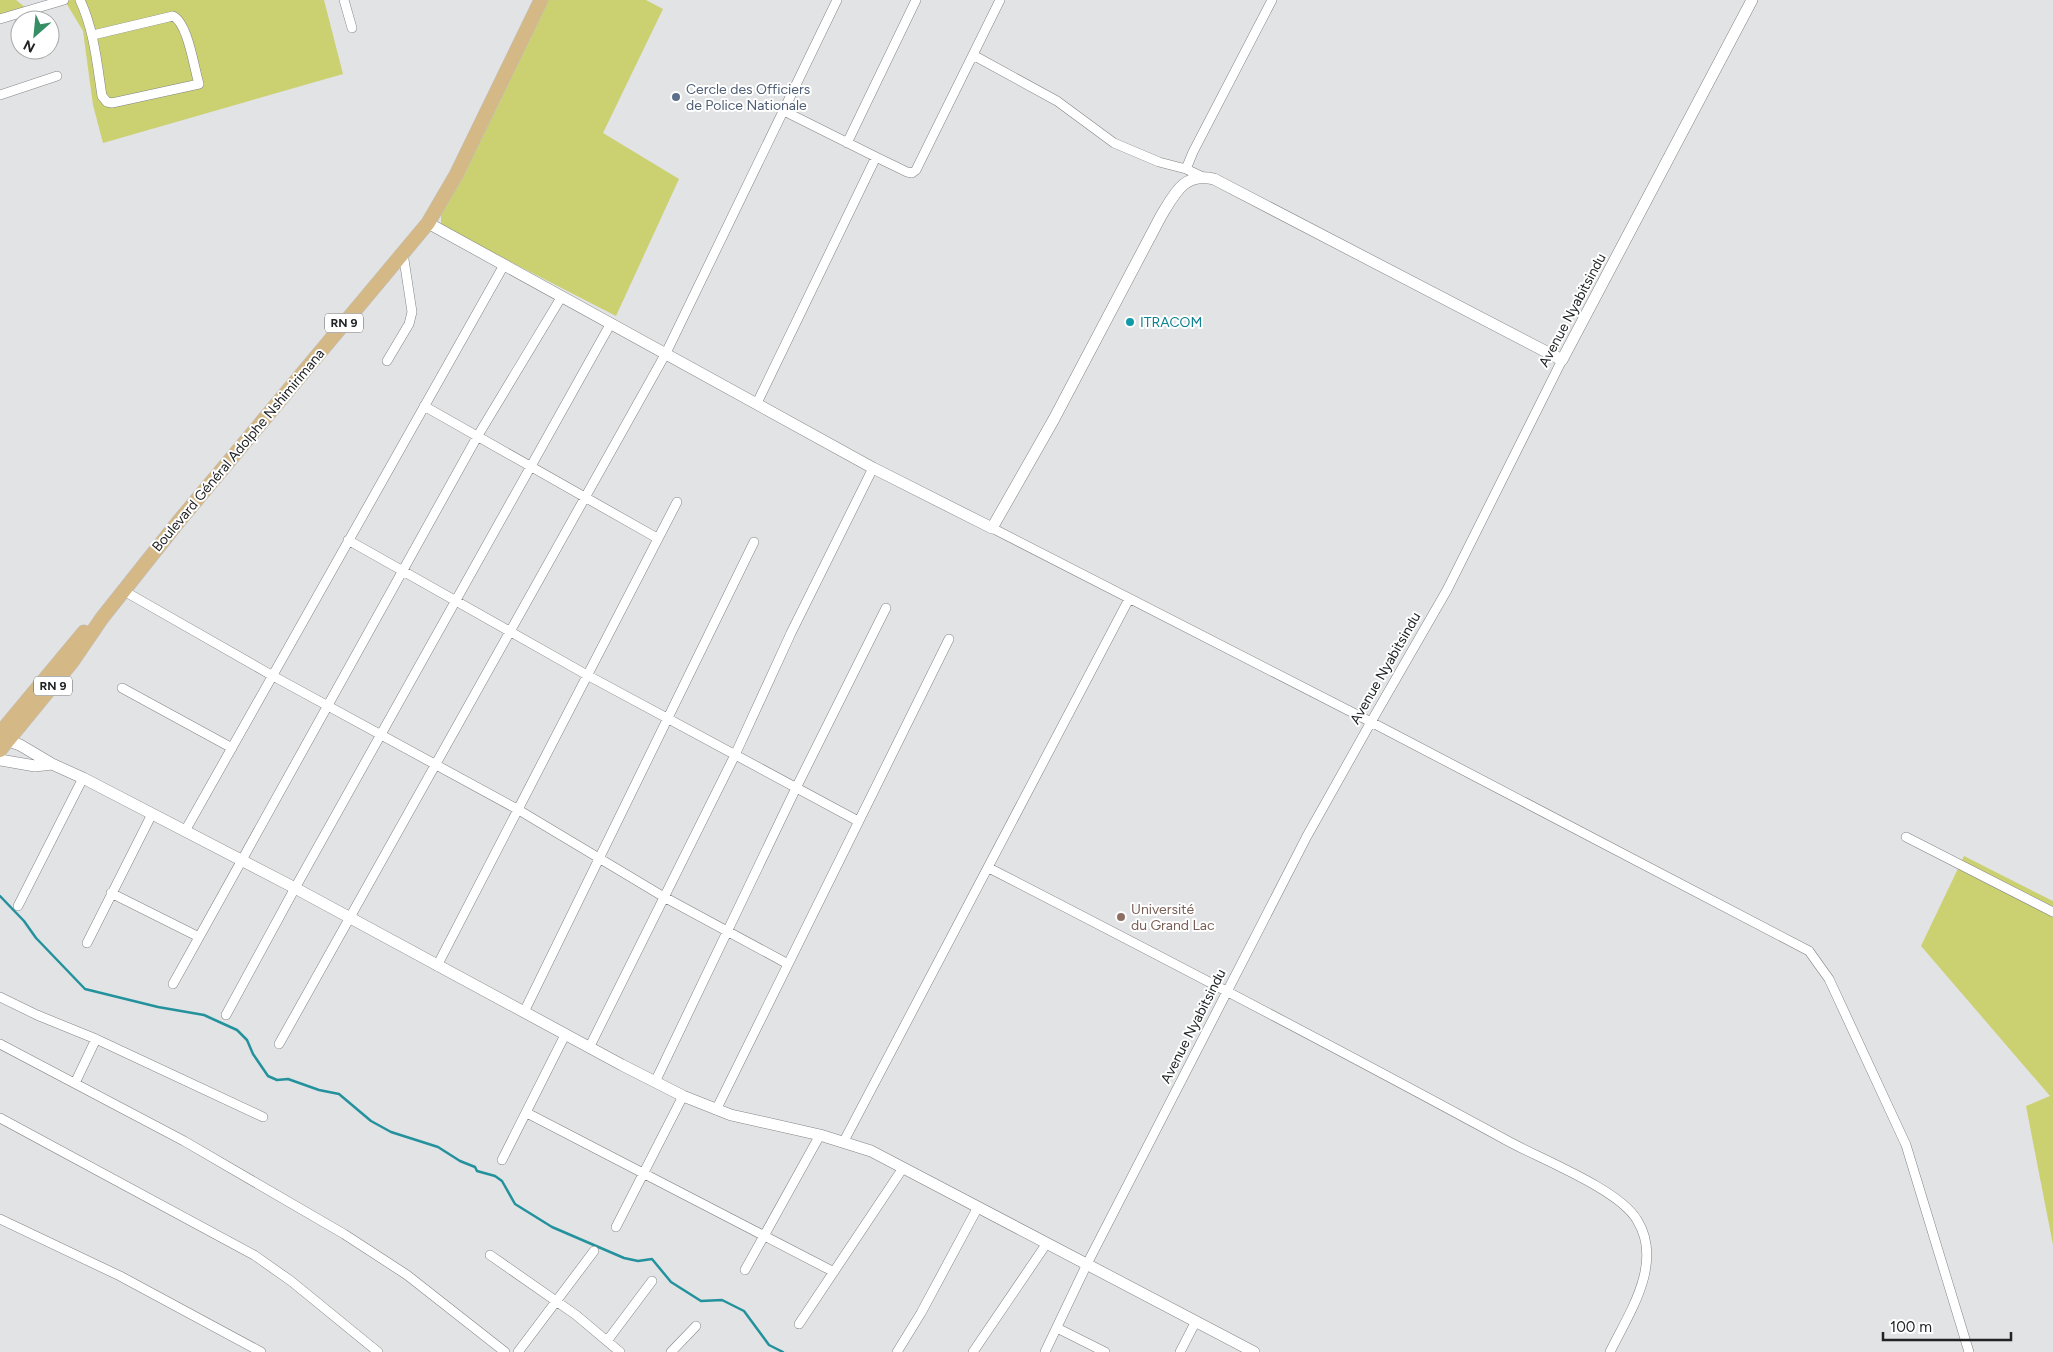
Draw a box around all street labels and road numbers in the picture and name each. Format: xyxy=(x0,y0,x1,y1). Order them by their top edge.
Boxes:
street label: Avenue Nyabitsindu xyxy=(1535,250,1610,370)
road number: RN 9 xyxy=(325,314,363,332)
street label: Boulevard Général Adolphe Nshimirimana xyxy=(149,345,328,555)
street label: Avenue Nyabitsindu xyxy=(1346,609,1424,727)
road number: RN 9 xyxy=(34,676,72,696)
street label: Avenue Nyabitsindu xyxy=(1157,966,1230,1086)

